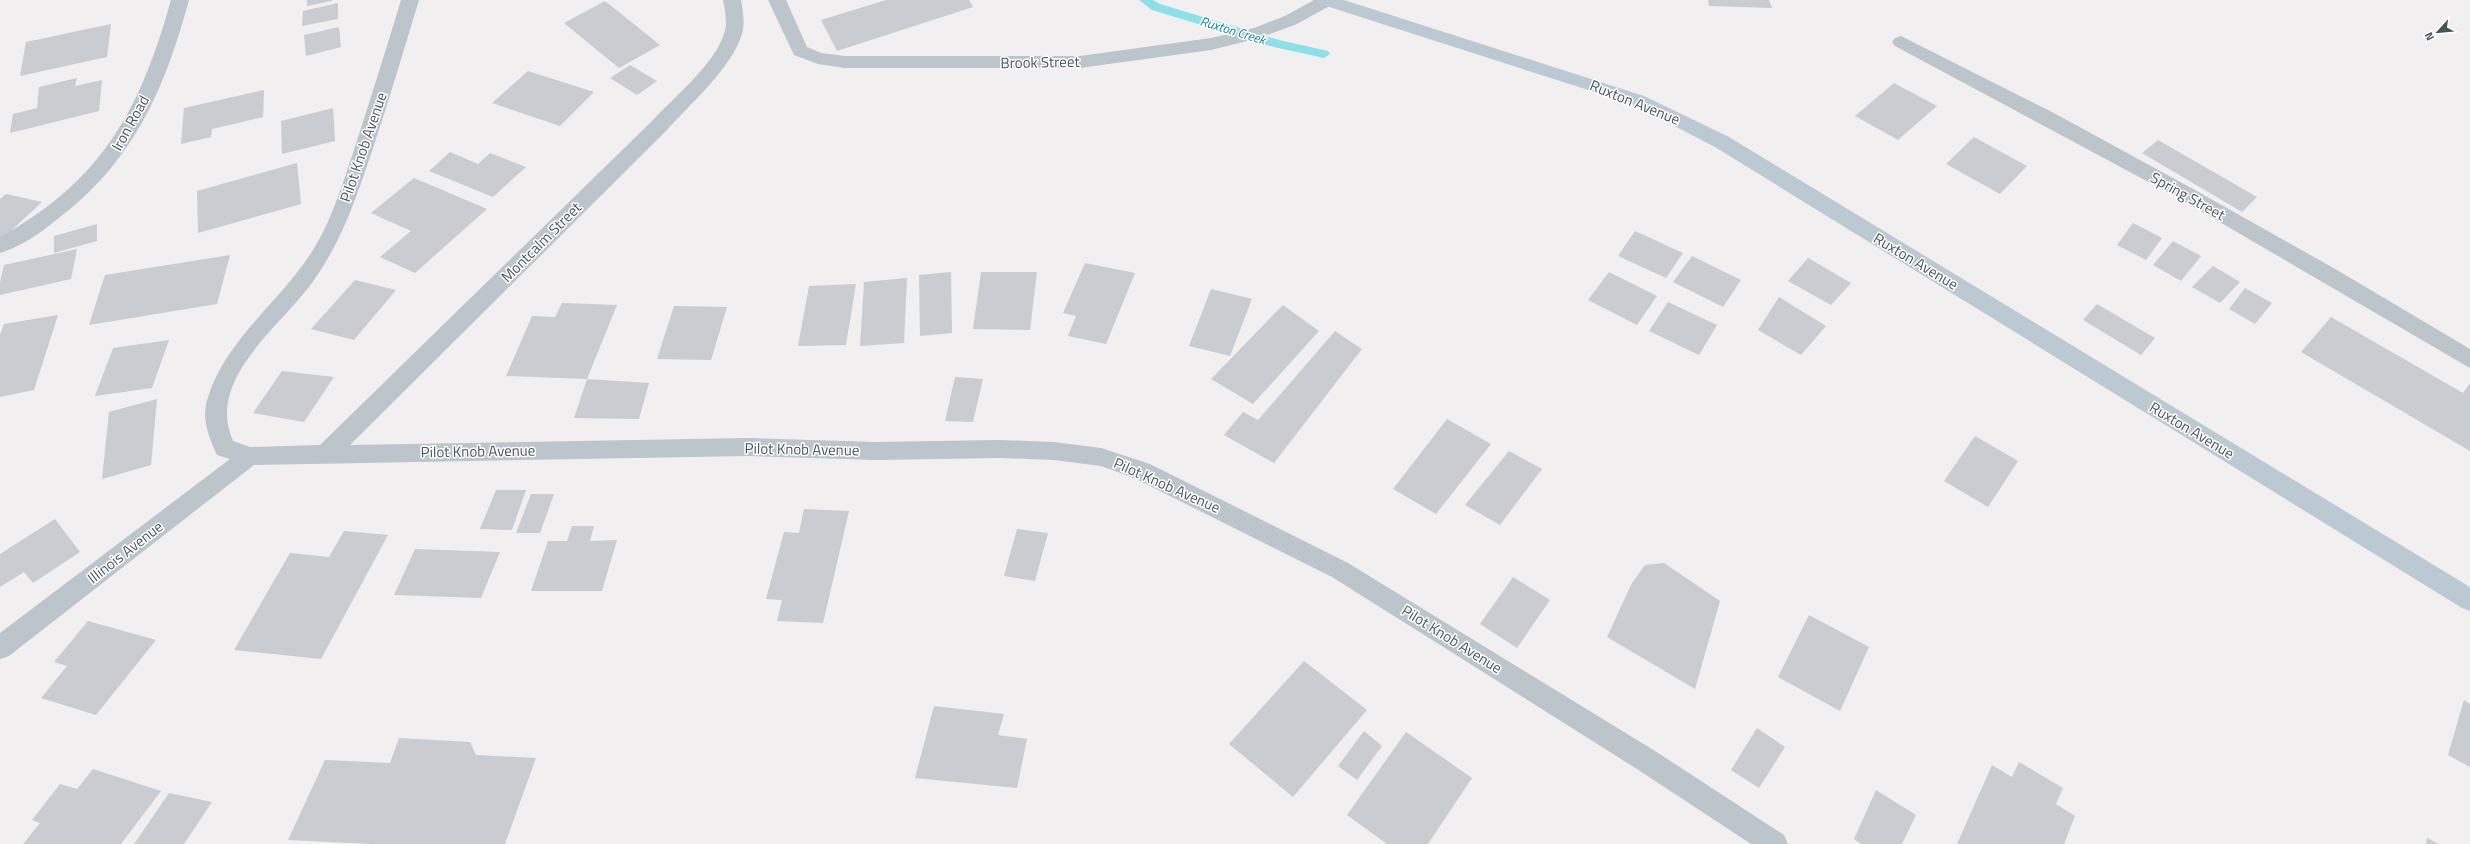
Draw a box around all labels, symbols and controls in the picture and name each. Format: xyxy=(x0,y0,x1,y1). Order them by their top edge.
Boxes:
water label: Ruxton Creek xyxy=(1198,11,1270,50)
north arrow xyxy=(2418,12,2458,52)
text: N xyxy=(2420,30,2438,44)
street label: Brook Street xyxy=(1000,50,1081,74)
street label: Ruxton Avenue xyxy=(1586,73,1684,131)
street label: Pilot Knob Avenue xyxy=(333,89,393,205)
street label: Iron Road xyxy=(105,91,155,155)
street label: Spring Street xyxy=(2146,166,2230,226)
street label: Montcalm Street xyxy=(495,196,587,288)
street label: Ruxton Avenue xyxy=(1869,227,1963,295)
street label: Ruxton Avenue xyxy=(2145,396,2239,464)
street label: Pilot Knob Avenue xyxy=(744,437,860,461)
street label: Pilot Knob Avenue xyxy=(420,439,536,463)
street label: Pilot Knob Avenue xyxy=(1110,451,1224,519)
street label: Illinois Avenue xyxy=(82,515,168,589)
street label: Pilot Knob Avenue xyxy=(1397,599,1507,679)

